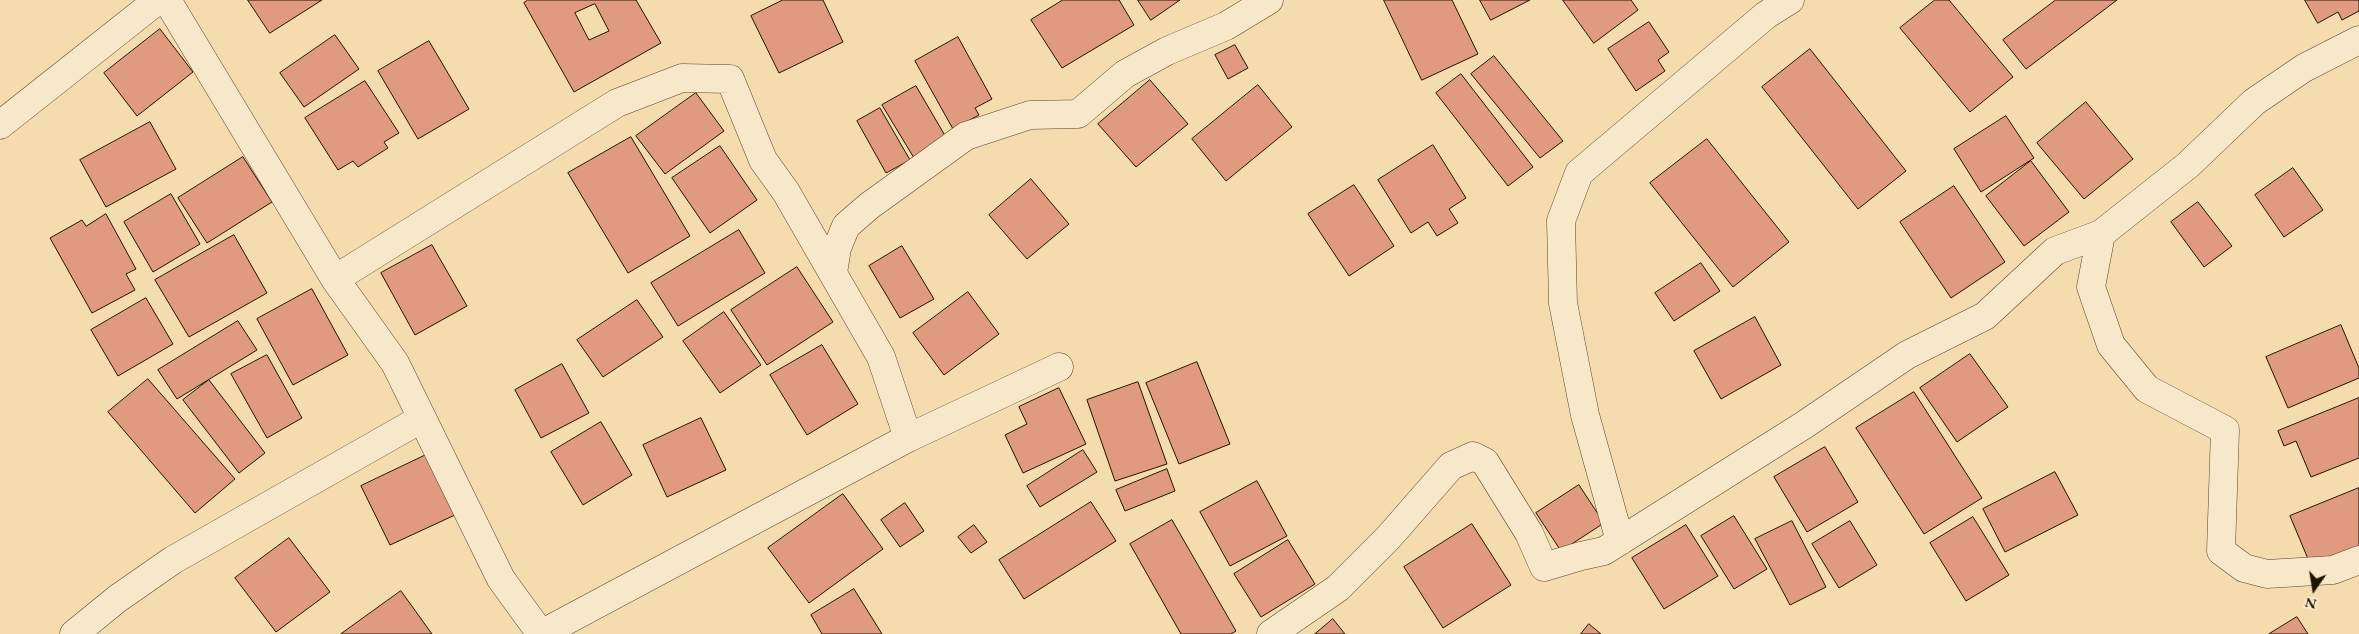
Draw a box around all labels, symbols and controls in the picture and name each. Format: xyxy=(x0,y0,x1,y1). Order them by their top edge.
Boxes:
north arrow xyxy=(2289,564,2339,614)
text: N xyxy=(2303,594,2318,614)

